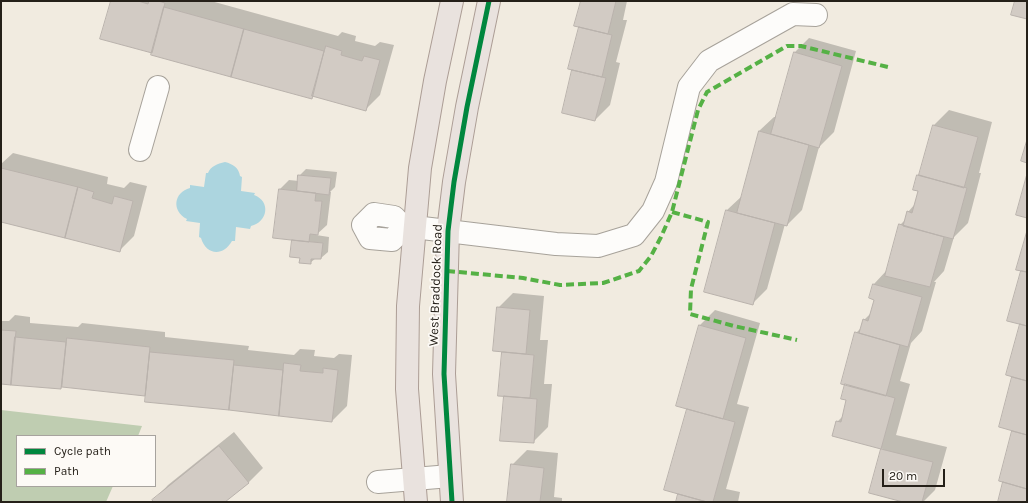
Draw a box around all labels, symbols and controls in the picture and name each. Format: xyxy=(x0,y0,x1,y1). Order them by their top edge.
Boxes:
street label: West Braddock Road xyxy=(426,224,446,346)
legend xyxy=(16,435,156,487)
text: Cycle path xyxy=(54,444,111,458)
scale bar xyxy=(884,461,947,487)
text: Path xyxy=(54,464,79,478)
text: 20 m xyxy=(889,469,917,483)

